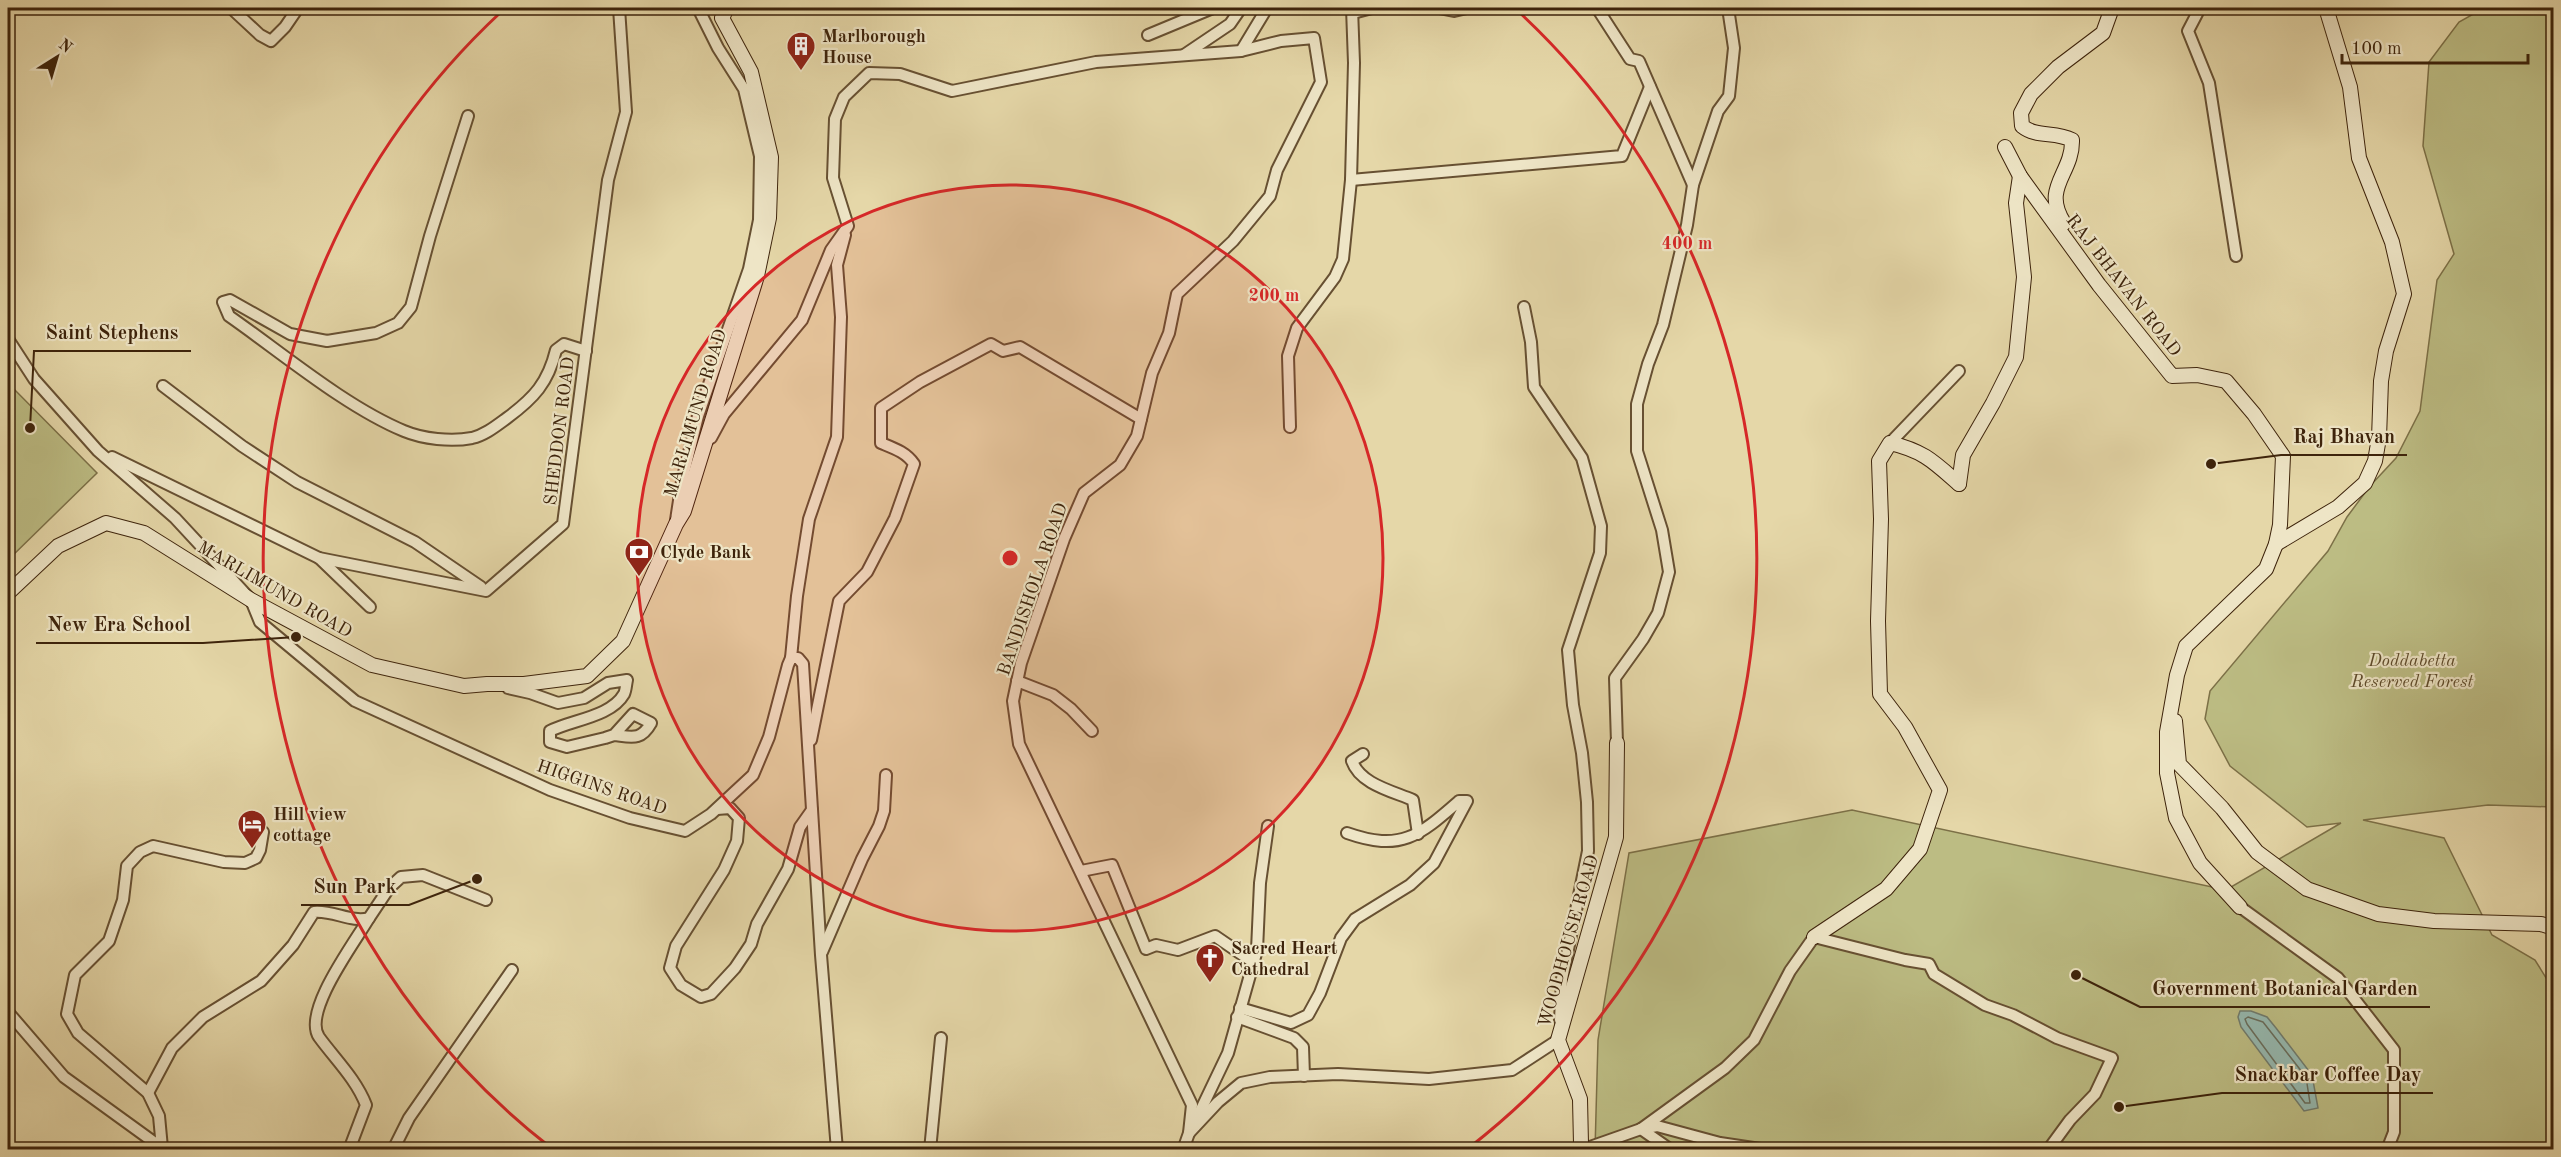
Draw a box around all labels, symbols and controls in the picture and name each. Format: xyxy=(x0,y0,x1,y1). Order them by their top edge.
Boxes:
north arrow xyxy=(27,27,87,87)
scale bar xyxy=(2342,27,2528,65)
place label: Marlborough House xyxy=(822,28,926,67)
building icon: Marlborough House xyxy=(785,30,817,72)
text: N xyxy=(55,37,75,57)
text: 100 m xyxy=(2351,40,2402,58)
street label: RAJ BHAVAN ROAD xyxy=(2062,211,2184,360)
text: 400 m xyxy=(1662,235,1712,253)
text: 200 m xyxy=(1249,287,1299,305)
callout: Saint Stephens xyxy=(34,313,191,351)
text: Saint Stephens xyxy=(46,324,178,344)
street label: MARLIMUND ROAD xyxy=(662,327,730,500)
street label: SHEDDON ROAD xyxy=(542,356,578,506)
callout: Raj Bhavan xyxy=(2281,417,2407,455)
text: Raj Bhavan xyxy=(2293,428,2395,448)
street label: BANDISHOLA ROAD xyxy=(995,501,1071,678)
bank icon: Clyde Bank xyxy=(623,536,655,578)
street label: MARLIMUND ROAD xyxy=(194,538,355,641)
place label: Clyde Bank xyxy=(660,544,751,562)
centre of rings xyxy=(1000,548,1020,568)
callout: New Era School xyxy=(36,605,203,643)
text: New Era School xyxy=(47,616,191,636)
park label: Doddabetta Reserved Forest xyxy=(2350,652,2473,691)
street label: HIGGINS ROAD xyxy=(534,757,669,819)
place label: Hill view cottage xyxy=(273,806,347,845)
hotel icon: Hill view cottage xyxy=(236,808,268,850)
street label: WOODHOUSE ROAD xyxy=(1536,853,1602,1030)
callout: Sun Park xyxy=(301,867,409,905)
text: Sun Park xyxy=(313,878,397,898)
place label: Sacred Heart Cathedral xyxy=(1231,940,1338,979)
church icon: Sacred Heart Cathedral xyxy=(1194,942,1226,984)
callout: Government Botanical Garden xyxy=(2140,969,2430,1007)
text: Government Botanical Garden xyxy=(2152,980,2418,1000)
callout: Snackbar Coffee Day xyxy=(2222,1055,2433,1093)
text: Snackbar Coffee Day xyxy=(2235,1066,2421,1086)

